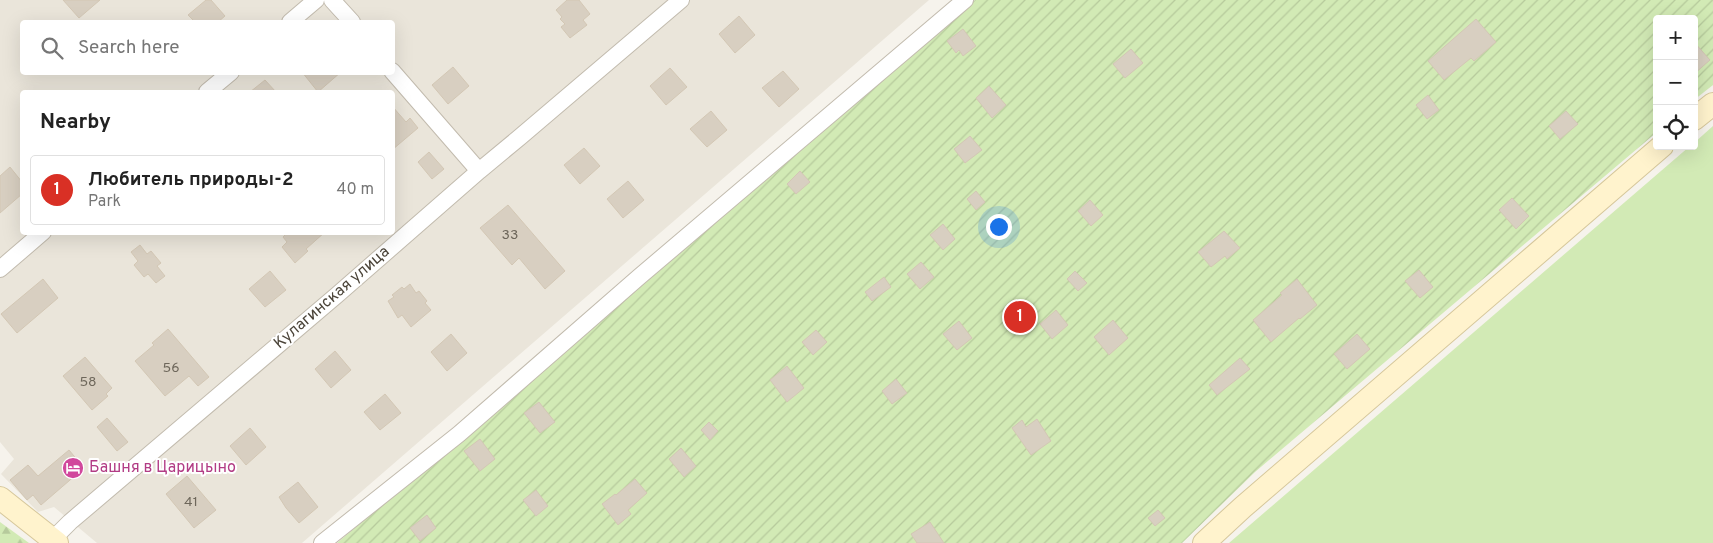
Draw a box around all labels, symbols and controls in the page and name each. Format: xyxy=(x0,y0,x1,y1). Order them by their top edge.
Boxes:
map controls xyxy=(1653,15,1698,150)
button: + xyxy=(1653,15,1698,60)
search box xyxy=(20,20,395,75)
icon: search xyxy=(38,34,66,62)
text: Search here xyxy=(78,36,180,60)
button: − xyxy=(1653,60,1698,105)
button: locate xyxy=(1653,105,1698,150)
text: Nearby xyxy=(40,109,111,136)
text: Любитель природы-2 xyxy=(88,168,294,192)
text: 1 xyxy=(54,180,60,200)
text: 40 m xyxy=(336,180,374,200)
text: Park xyxy=(88,192,121,212)
your location xyxy=(986,214,1012,240)
house number: 33 xyxy=(502,227,518,244)
street label: Кулагинская улица xyxy=(270,242,394,354)
pin: 1 xyxy=(1004,298,1036,336)
house number: 56 xyxy=(162,360,180,377)
house number: 58 xyxy=(79,374,97,391)
hotel icon: Башня в Царицыно xyxy=(61,456,85,480)
place label: Башня в Царицыно xyxy=(89,458,236,478)
house number: 41 xyxy=(184,494,198,511)

